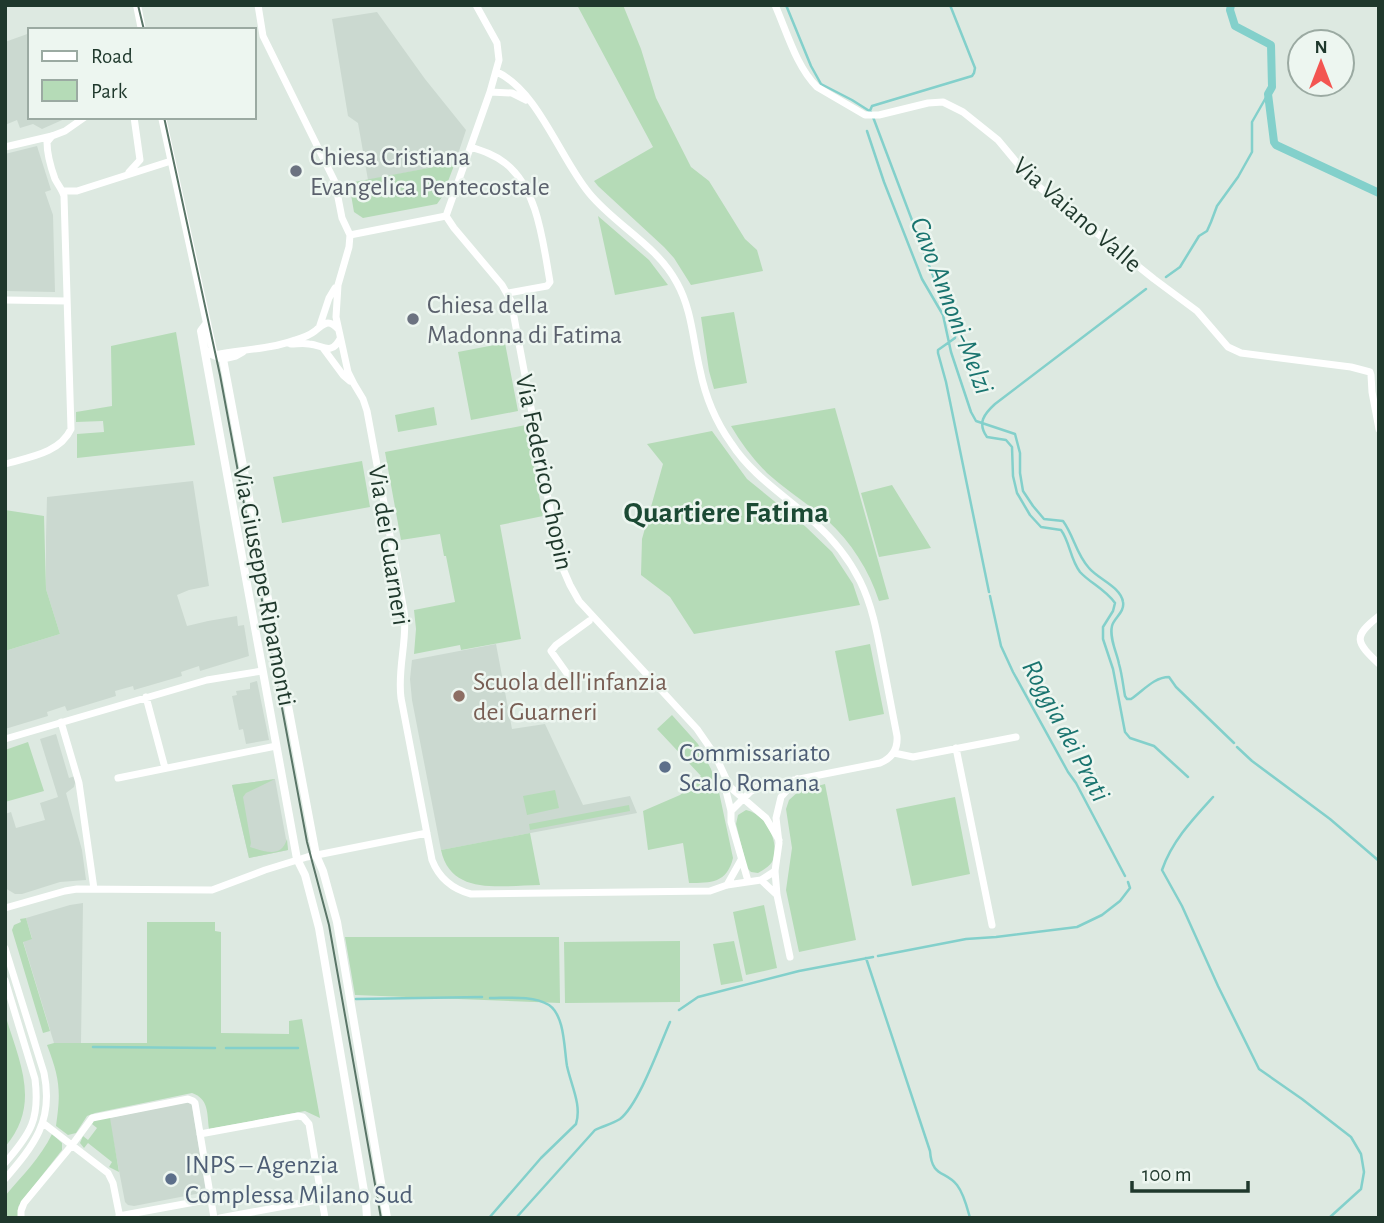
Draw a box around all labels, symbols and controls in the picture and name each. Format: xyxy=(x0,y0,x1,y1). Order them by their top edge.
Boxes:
legend xyxy=(28,28,256,119)
north arrow xyxy=(1286,28,1356,98)
text: N xyxy=(1314,38,1328,57)
text: Road xyxy=(91,46,133,67)
text: Park xyxy=(91,81,128,102)
place label: Chiesa Cristiana Evangelica Pentecostale xyxy=(310,144,550,200)
street label: Via Vaiano Valle xyxy=(1008,152,1147,277)
marker: Chiesa Cristiana Evangelica Pentecostale xyxy=(288,163,304,179)
water label: Cavo Annoni-Melzi xyxy=(904,213,998,398)
place label: Chiesa della Madonna di Fatima xyxy=(427,292,622,348)
marker: Chiesa della Madonna di Fatima xyxy=(405,311,421,327)
street label: Via Federico Chopin xyxy=(511,372,577,573)
street label: Via dei Guarneri xyxy=(364,463,415,627)
street label: Via Giuseppe Ripamonti xyxy=(228,464,300,708)
district label: Quartiere Fatima xyxy=(623,498,829,528)
water label: Roggia dei Prati xyxy=(1016,656,1114,806)
place label: Scuola dell'infanzia dei Guarneri xyxy=(473,669,667,725)
marker: Scuola dell'infanzia dei Guarneri xyxy=(451,688,467,704)
place label: Commissariato Scalo Romana xyxy=(679,740,831,796)
marker: Commissariato Scalo Romana xyxy=(657,759,673,775)
scale bar xyxy=(1132,1150,1248,1194)
place label: INPS – Agenzia Complessa Milano Sud xyxy=(185,1152,413,1208)
text: 100 m xyxy=(1142,1164,1192,1185)
marker: INPS – Agenzia Complessa Milano Sud xyxy=(163,1171,179,1187)

